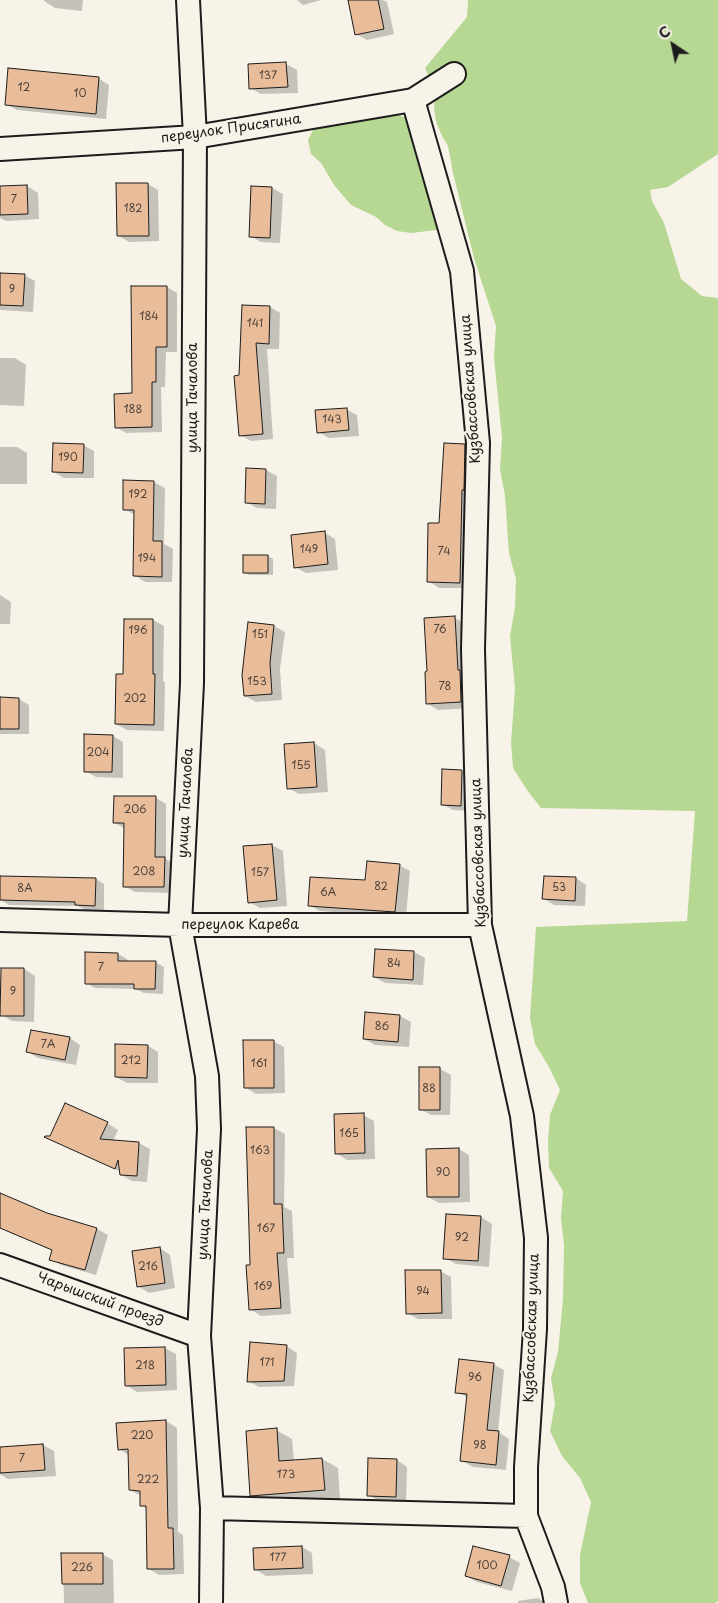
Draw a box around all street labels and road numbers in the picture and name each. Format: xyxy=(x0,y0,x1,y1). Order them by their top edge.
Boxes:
street label: переулок Присягина xyxy=(160,111,302,147)
street label: Кузбассовская улица xyxy=(457,314,485,464)
street label: улица Тачалова xyxy=(185,343,201,453)
street label: улица Тачалова xyxy=(175,748,197,858)
street label: Кузбассовская улица xyxy=(468,778,490,928)
street label: переулок Карева xyxy=(181,917,299,933)
street label: улица Тачалова xyxy=(195,1150,217,1260)
street label: Кузбассовская улица xyxy=(521,1253,543,1403)
street label: Чарышский проезд xyxy=(34,1269,166,1331)

